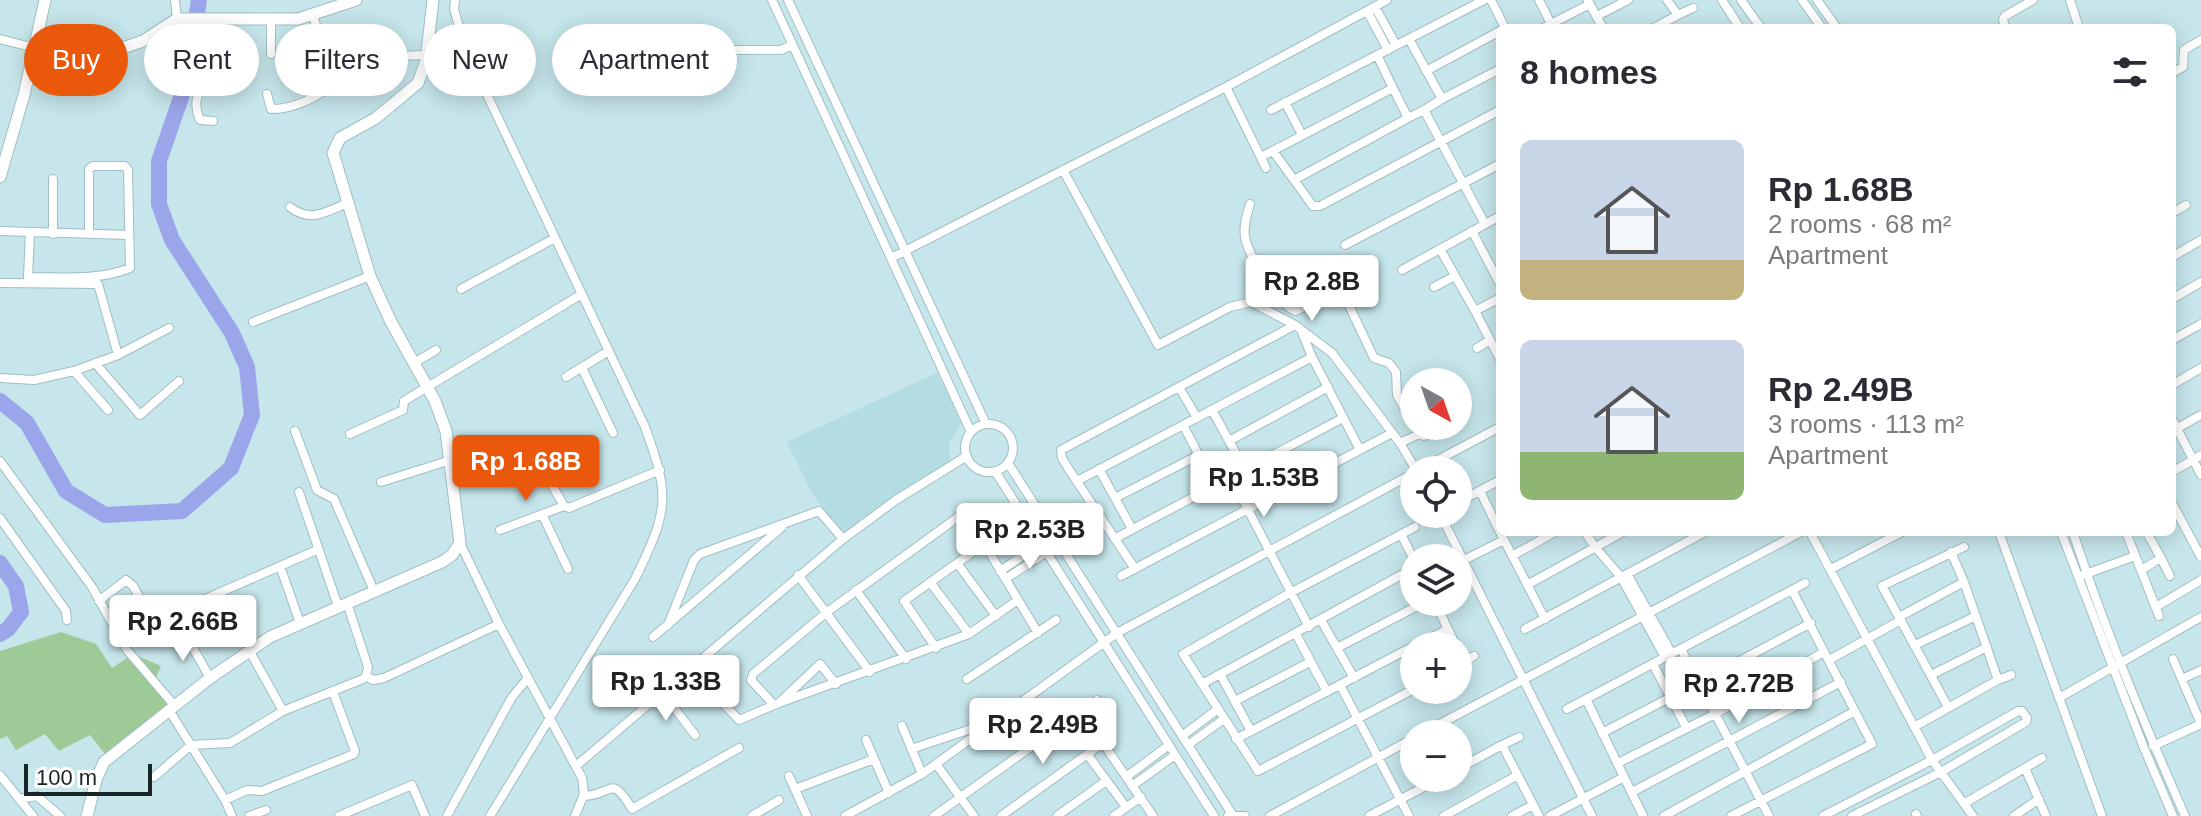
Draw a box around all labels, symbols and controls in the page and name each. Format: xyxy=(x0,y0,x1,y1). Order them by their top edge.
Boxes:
chip: Buy xyxy=(24,24,128,96)
chip: Rent xyxy=(144,24,259,96)
chip: Filters xyxy=(275,24,408,96)
chip: New xyxy=(424,24,536,96)
chip: Apartment xyxy=(552,24,737,96)
icon: filters xyxy=(2108,50,2152,94)
text: 8 homes xyxy=(1520,53,1658,91)
text: Rp 1.68B xyxy=(1768,170,1914,208)
icon: home xyxy=(1584,172,1680,268)
text: 2 rooms · 68 m² xyxy=(1768,209,1952,239)
text: Apartment xyxy=(1768,240,1888,270)
pin: Rp 2.8B xyxy=(1238,255,1386,323)
text: Rp 2.8B xyxy=(1264,266,1360,296)
north arrow xyxy=(1400,368,1472,440)
map controls xyxy=(1400,368,1472,792)
text: Rp 2.49B xyxy=(1768,370,1914,408)
icon: home xyxy=(1584,372,1680,468)
text: 3 rooms · 113 m² xyxy=(1768,409,1964,439)
pin: Rp 1.68B xyxy=(443,435,609,503)
text: Apartment xyxy=(1768,440,1888,470)
text: Rp 1.68B xyxy=(470,446,582,476)
pin: Rp 1.53B xyxy=(1181,451,1347,519)
button: locate xyxy=(1400,456,1472,528)
text: Rp 1.53B xyxy=(1208,462,1320,492)
pin: Rp 2.53B xyxy=(947,503,1113,571)
text: Rp 2.53B xyxy=(974,514,1086,544)
button: layers xyxy=(1400,544,1472,616)
pin: Rp 2.66B xyxy=(100,595,266,663)
text: Rp 2.66B xyxy=(127,606,239,636)
button: + xyxy=(1400,632,1472,704)
pin: Rp 1.33B xyxy=(583,655,749,723)
pin: Rp 2.72B xyxy=(1656,657,1822,725)
text: Rp 1.33B xyxy=(610,666,722,696)
text: Rp 2.72B xyxy=(1683,668,1795,698)
pin: Rp 2.49B xyxy=(960,698,1126,766)
text: Rp 2.49B xyxy=(987,709,1099,739)
button: − xyxy=(1400,720,1472,792)
scale bar xyxy=(24,760,152,796)
text: 100 m xyxy=(36,765,97,790)

